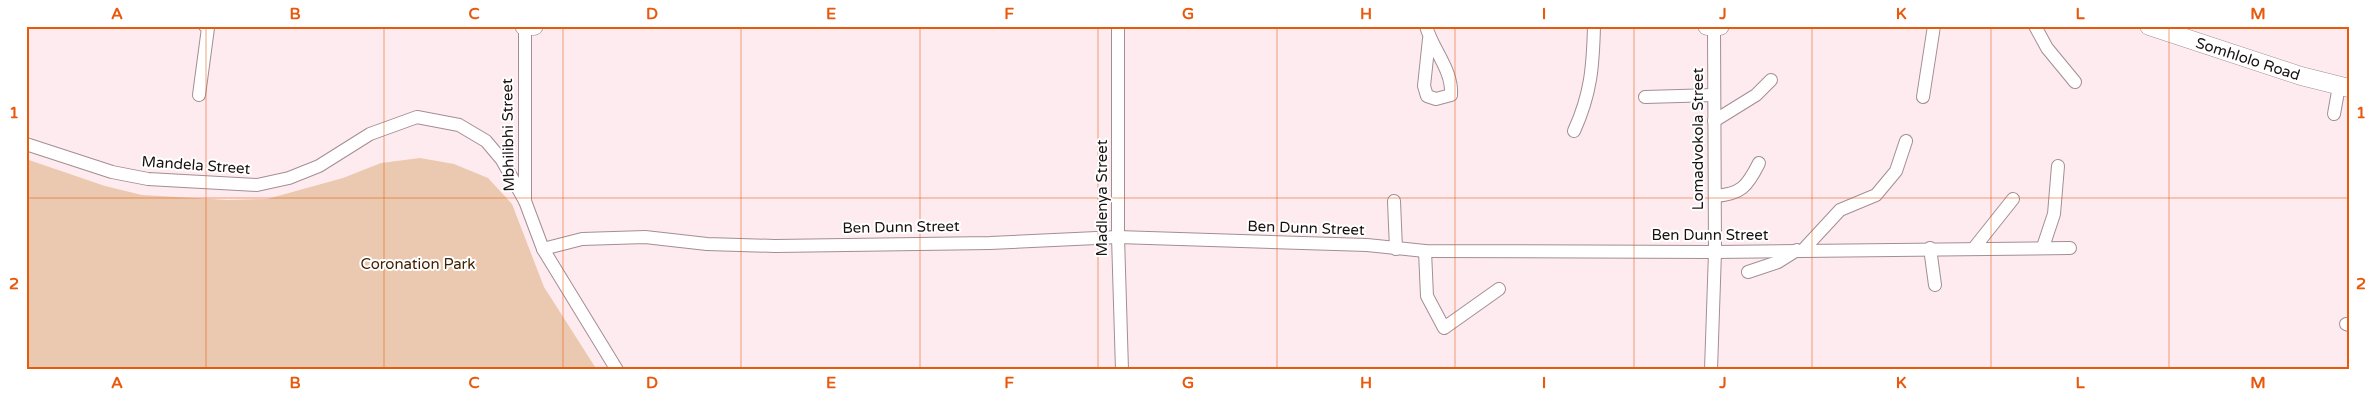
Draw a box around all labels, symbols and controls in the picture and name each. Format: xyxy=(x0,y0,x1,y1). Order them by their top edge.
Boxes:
text: A xyxy=(111,4,123,24)
text: B xyxy=(289,4,301,24)
text: C xyxy=(468,4,480,24)
text: D xyxy=(646,4,658,24)
text: E xyxy=(826,4,836,24)
text: F xyxy=(1004,4,1014,24)
text: G xyxy=(1182,4,1194,24)
text: H xyxy=(1360,4,1372,24)
text: I xyxy=(1542,4,1546,24)
text: J xyxy=(1718,4,1727,24)
text: K xyxy=(1896,4,1907,24)
text: L xyxy=(2075,4,2085,24)
text: M xyxy=(2250,4,2266,24)
street label: Somhlolo Road xyxy=(2194,34,2302,84)
street label: Lomadvokola Street xyxy=(1689,67,1707,210)
street label: Mbhilibhi Street xyxy=(498,78,518,192)
text: 1 xyxy=(9,103,19,123)
text: 1 xyxy=(2356,103,2366,123)
street label: Madlenya Street xyxy=(1093,139,1111,256)
street label: Mandela Street xyxy=(141,152,251,178)
street label: Ben Dunn Street xyxy=(842,217,960,237)
street label: Ben Dunn Street xyxy=(1247,217,1365,239)
street label: Ben Dunn Street xyxy=(1651,226,1769,244)
park label: Coronation Park xyxy=(361,255,476,273)
text: 2 xyxy=(9,274,19,294)
text: 2 xyxy=(2356,274,2366,294)
text: A xyxy=(111,373,123,393)
text: B xyxy=(289,373,301,393)
text: C xyxy=(468,373,480,393)
text: D xyxy=(646,373,658,393)
text: E xyxy=(826,373,836,393)
text: F xyxy=(1004,373,1014,393)
text: G xyxy=(1182,373,1194,393)
text: H xyxy=(1360,373,1372,393)
text: I xyxy=(1542,373,1546,393)
text: J xyxy=(1718,373,1727,393)
text: K xyxy=(1896,373,1907,393)
text: L xyxy=(2075,373,2085,393)
text: M xyxy=(2250,373,2266,393)

